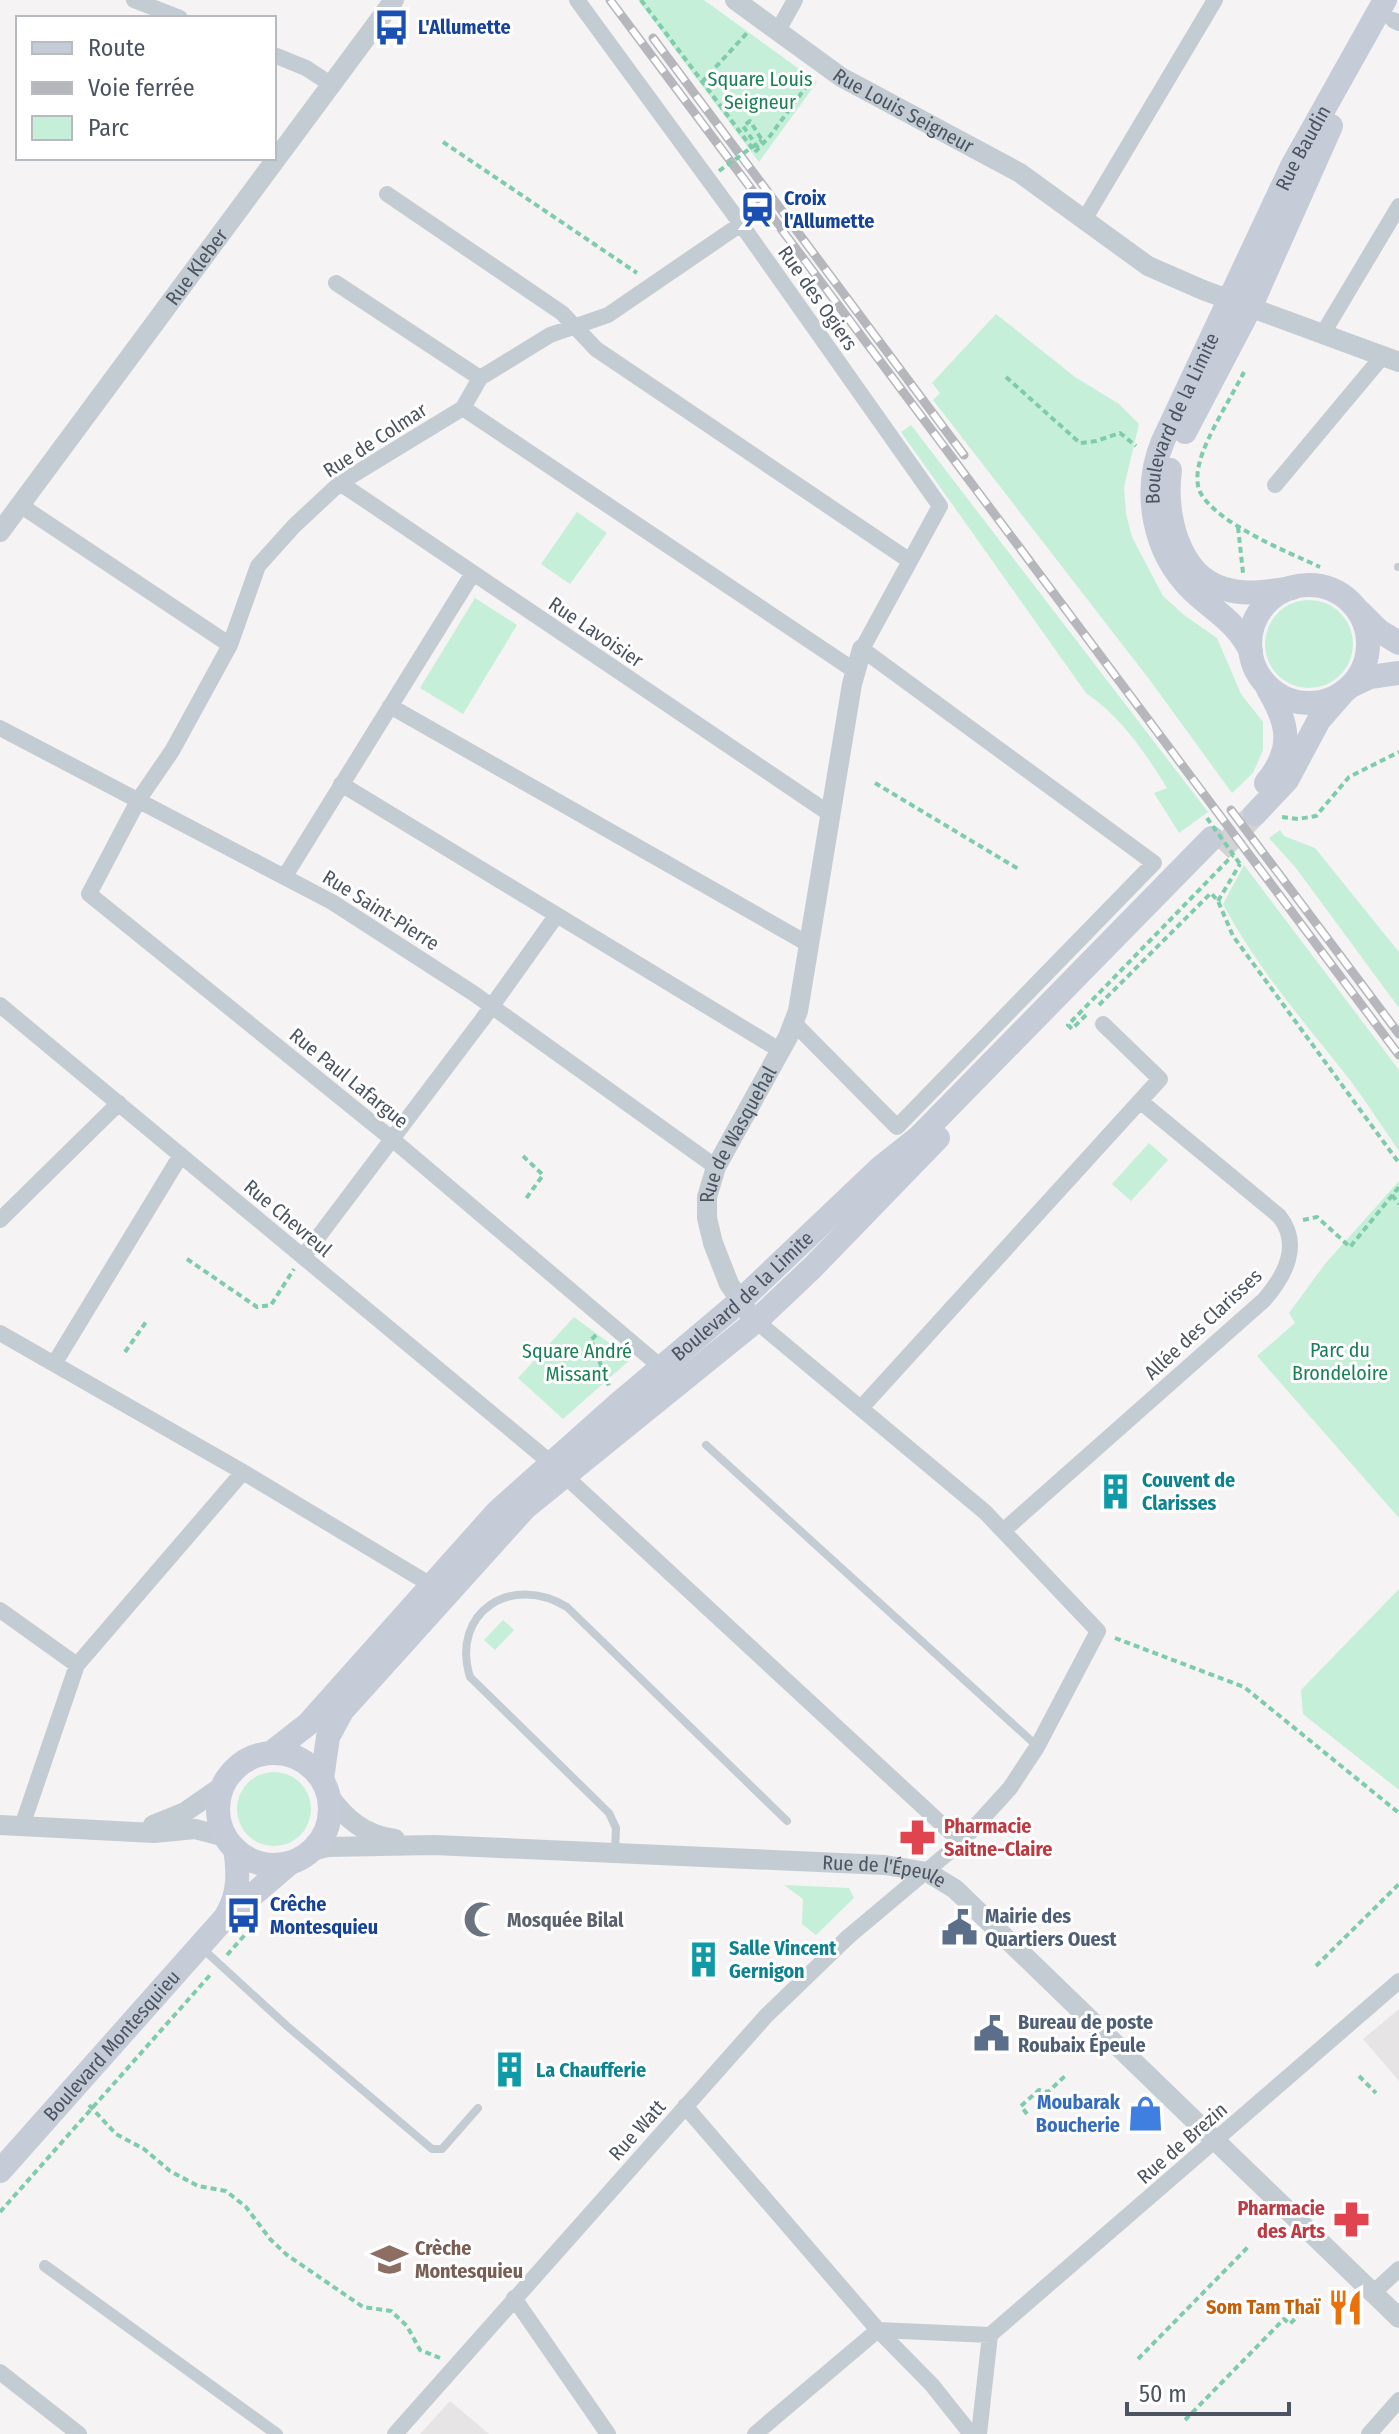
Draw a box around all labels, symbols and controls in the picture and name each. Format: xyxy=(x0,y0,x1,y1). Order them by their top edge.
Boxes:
bus stop icon: L'Allumette xyxy=(373,8,411,46)
place label: L'Allumette xyxy=(418,15,511,39)
legend xyxy=(16,16,276,160)
text: Route xyxy=(88,34,145,62)
street label: Rue Louis Seigneur xyxy=(828,63,978,158)
park label: Square Louis Seigneur xyxy=(708,67,812,114)
text: Voie ferrée xyxy=(88,74,195,102)
street label: Rue Baudin xyxy=(1270,101,1336,194)
text: Parc xyxy=(88,114,129,142)
place label: Croix l'Allumette xyxy=(784,186,874,233)
station icon: Croix l'Allumette xyxy=(739,190,777,228)
street label: Rue Kleber xyxy=(160,224,233,310)
street label: Rue des Ogiers xyxy=(773,241,863,355)
street label: Boulevard de la Limite xyxy=(1140,329,1224,505)
street label: Rue de Colmar xyxy=(319,398,431,482)
street label: Rue Lavoisier xyxy=(544,592,648,672)
street label: Rue Saint-Pierre xyxy=(318,865,444,955)
street label: Rue Paul Lafargue xyxy=(285,1023,413,1133)
street label: Rue de Wasquehal xyxy=(695,1062,781,1203)
street label: Rue Chevreul xyxy=(239,1174,337,1262)
street label: Boulevard de la Limite xyxy=(666,1226,818,1366)
street label: Allée des Clarisses xyxy=(1139,1264,1267,1384)
park label: Parc du Brondeloire xyxy=(1292,1338,1388,1385)
park label: Square André Missant xyxy=(522,1339,632,1386)
place label: Couvent de Clarisses xyxy=(1142,1468,1235,1515)
building icon: Couvent de Clarisses xyxy=(1097,1472,1135,1510)
place label: Pharmacie Saitne-Claire xyxy=(944,1814,1052,1861)
pharmacy icon: Pharmacie Saitne-Claire xyxy=(899,1818,937,1856)
street label: Rue de l'Épeule xyxy=(822,1850,951,1893)
place label: Crêche Montesquieu xyxy=(270,1892,378,1939)
bus stop icon: Crêche Montesquieu xyxy=(225,1897,263,1935)
mosque icon: Mosquée Bilal xyxy=(462,1901,500,1939)
place label: Mairie des Quartiers Ouest xyxy=(985,1904,1118,1951)
place label: Mosquée Bilal xyxy=(507,1908,624,1932)
public building icon: Mairie des Quartiers Ouest xyxy=(940,1908,978,1946)
place label: Salle Vincent Gernigon xyxy=(729,1936,837,1983)
building icon: Salle Vincent Gernigon xyxy=(684,1941,722,1979)
street label: Boulevard Montesquieu xyxy=(38,1965,185,2126)
place label: Bureau de poste Roubaix Épeule xyxy=(1018,2010,1153,2057)
public building icon: Bureau de poste Roubaix Épeule xyxy=(973,2015,1011,2053)
building icon: La Chaufferie xyxy=(491,2051,529,2089)
place label: La Chaufferie xyxy=(536,2058,646,2082)
place label: Moubarak Boucherie xyxy=(1036,2090,1121,2137)
street label: Rue Watt xyxy=(604,2094,671,2165)
shop icon: Moubarak Boucherie xyxy=(1127,2095,1165,2133)
street label: Rue de Brezin xyxy=(1132,2097,1232,2189)
place label: Pharmacie des Arts xyxy=(1238,2196,1325,2243)
pharmacy icon: Pharmacie des Arts xyxy=(1332,2201,1370,2239)
place label: Crèche Montesquieu xyxy=(415,2236,523,2283)
school or university icon: Crèche Montesquieu xyxy=(370,2241,408,2279)
restaurant icon: Som Tam Thaï xyxy=(1327,2288,1365,2326)
place label: Som Tam Thaï xyxy=(1206,2295,1322,2319)
scale bar xyxy=(1127,2366,1289,2416)
text: 50 m xyxy=(1139,2380,1187,2408)

